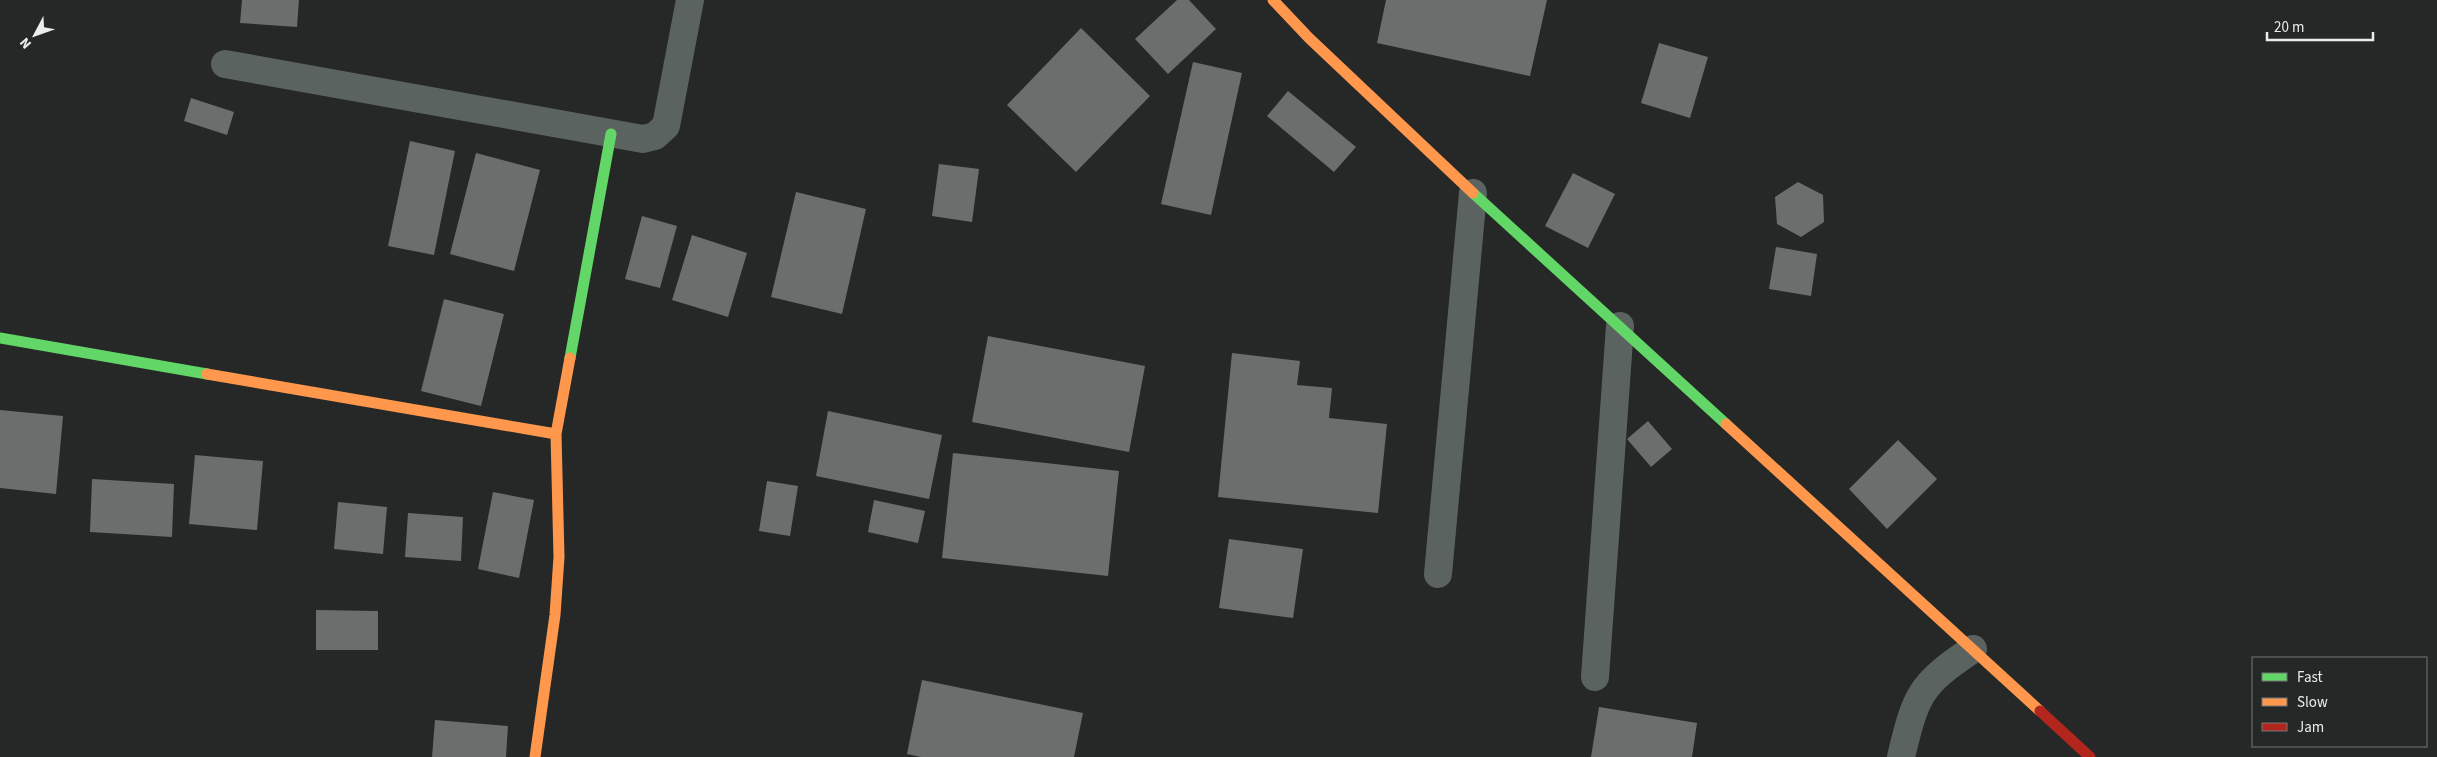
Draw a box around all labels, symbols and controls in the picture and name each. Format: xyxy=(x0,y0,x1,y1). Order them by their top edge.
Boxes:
north arrow xyxy=(10,10,60,60)
scale bar xyxy=(2267,10,2373,42)
text: 20 m xyxy=(2274,17,2304,38)
text: N xyxy=(15,33,37,53)
legend xyxy=(2252,657,2427,747)
text: Fast xyxy=(2297,667,2323,688)
text: Slow xyxy=(2297,692,2328,713)
text: Jam xyxy=(2297,717,2324,738)

